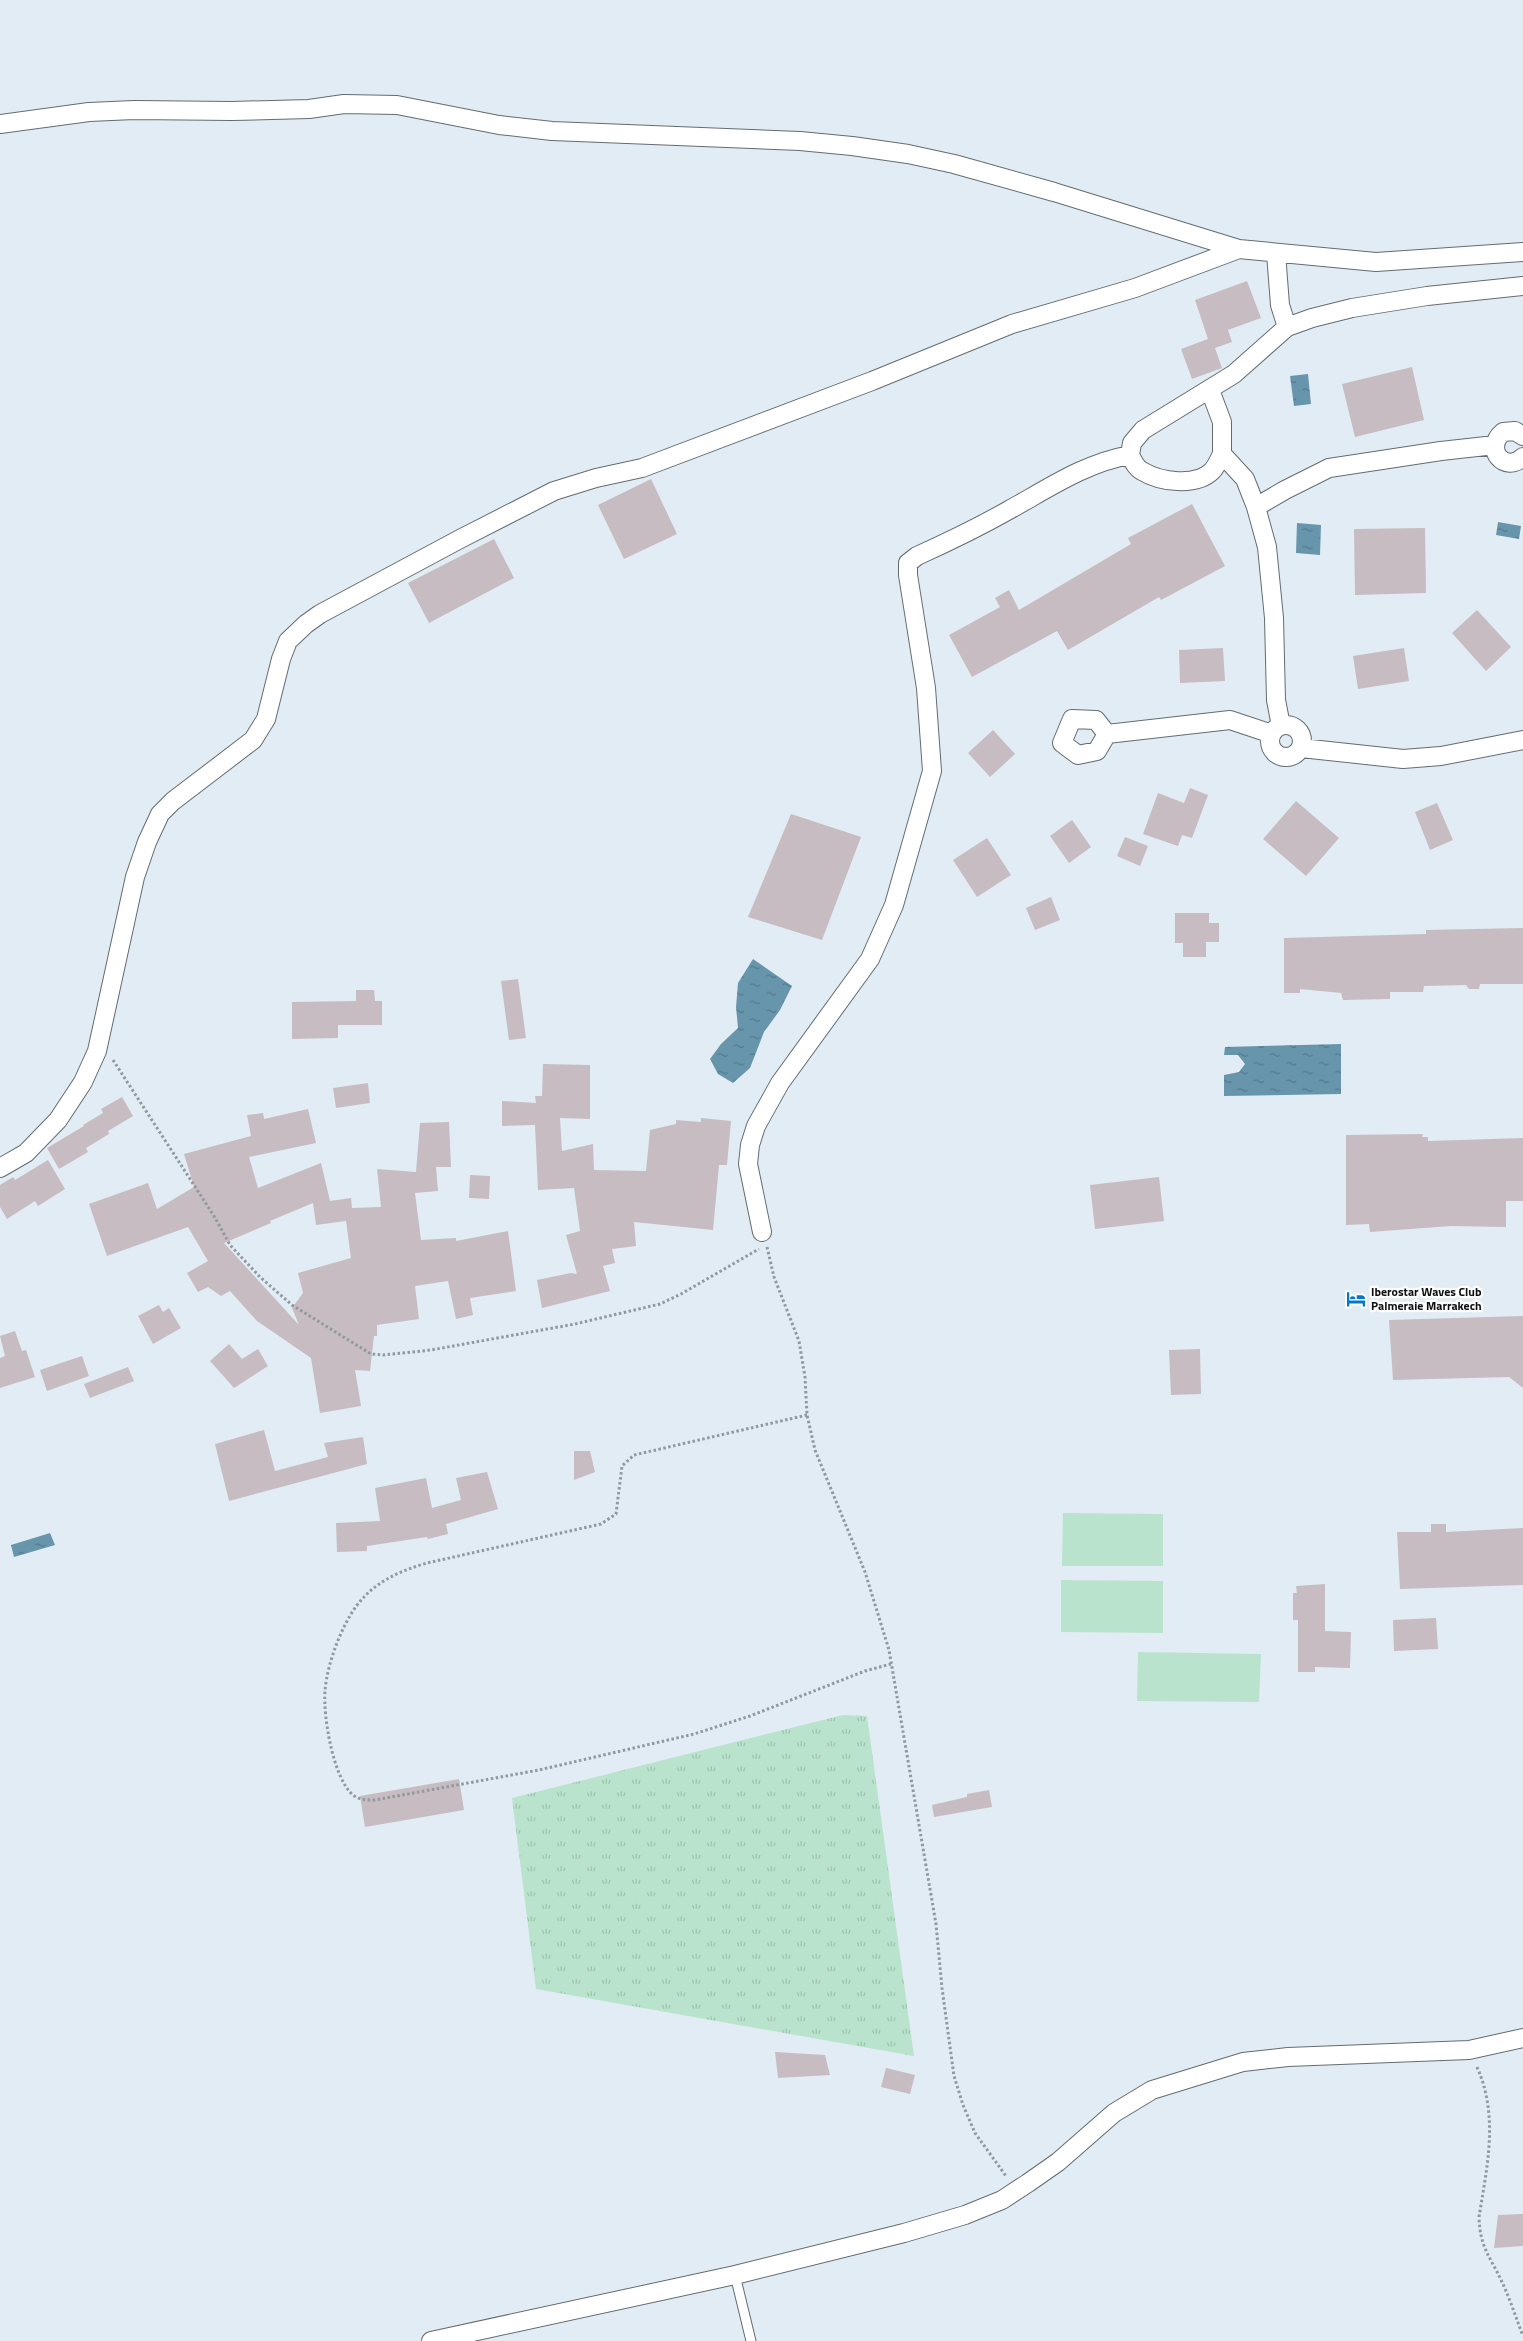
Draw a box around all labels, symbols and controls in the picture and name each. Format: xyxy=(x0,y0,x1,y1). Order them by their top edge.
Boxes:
place label: Iberostar Waves Club Palmeraie Marrakech xyxy=(1371,1282,1482,1315)
hotel icon: Iberostar Waves Club Palmeraie Marrakech xyxy=(1345,1288,1367,1310)

